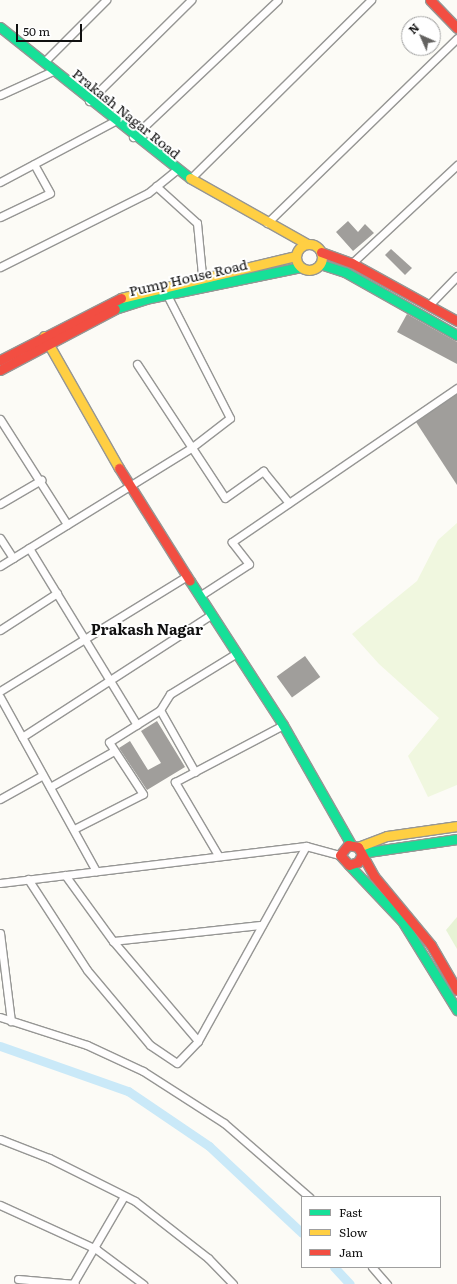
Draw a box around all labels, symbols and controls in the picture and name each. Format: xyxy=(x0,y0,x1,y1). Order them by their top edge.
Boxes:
scale bar xyxy=(18,16,84,42)
north arrow xyxy=(401,16,441,56)
text: N xyxy=(404,19,422,37)
text: 50 m xyxy=(23,22,50,40)
street label: Prakash Nagar Road xyxy=(70,64,184,162)
street label: Pump House Road xyxy=(127,255,249,299)
district label: Prakash Nagar xyxy=(91,620,203,638)
legend xyxy=(301,1196,441,1268)
text: Fast xyxy=(339,1203,362,1221)
text: Slow xyxy=(339,1223,367,1241)
text: Jam xyxy=(339,1243,363,1261)

